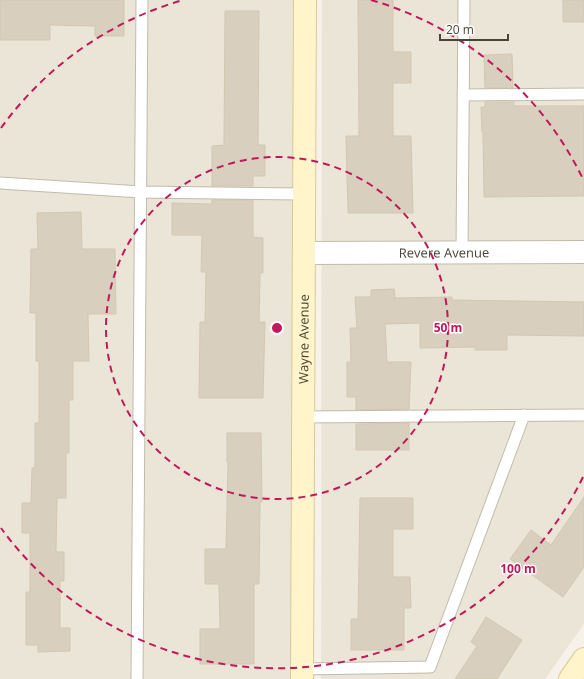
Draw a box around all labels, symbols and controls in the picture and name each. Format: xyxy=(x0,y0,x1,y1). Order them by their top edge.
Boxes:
scale bar xyxy=(440,16,508,42)
text: 20 m xyxy=(446,21,474,38)
street label: Revere Avenue xyxy=(399,243,489,262)
street label: Wayne Avenue xyxy=(294,294,313,384)
text: 50 m xyxy=(434,319,462,336)
centre of rings xyxy=(270,321,284,335)
text: 100 m xyxy=(500,560,536,577)

